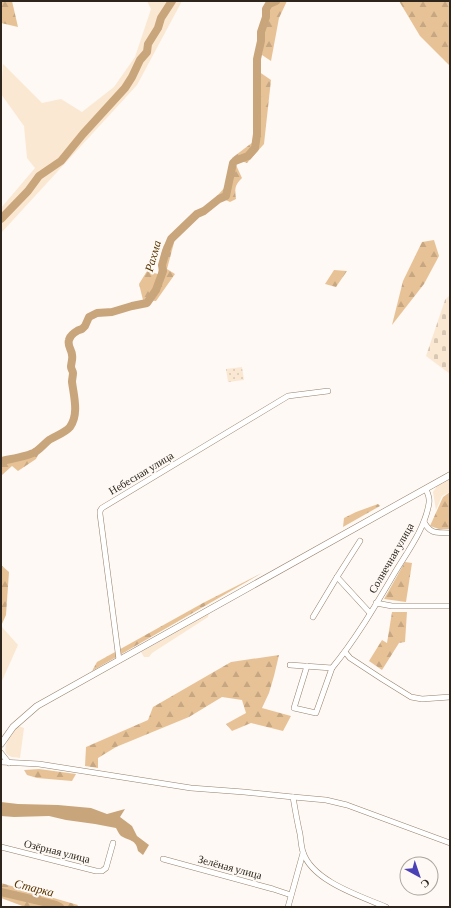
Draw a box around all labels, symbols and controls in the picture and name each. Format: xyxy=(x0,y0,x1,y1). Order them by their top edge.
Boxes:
water label: Рахма xyxy=(142,239,164,274)
street label: Небесная улица xyxy=(106,449,176,497)
street label: Солнечная улица xyxy=(366,521,416,595)
street label: Озёрная улица xyxy=(23,837,91,865)
street label: Зелёная улица xyxy=(197,853,263,881)
north arrow xyxy=(399,856,439,896)
water label: Старка xyxy=(13,876,55,900)
text: С xyxy=(418,877,432,891)

